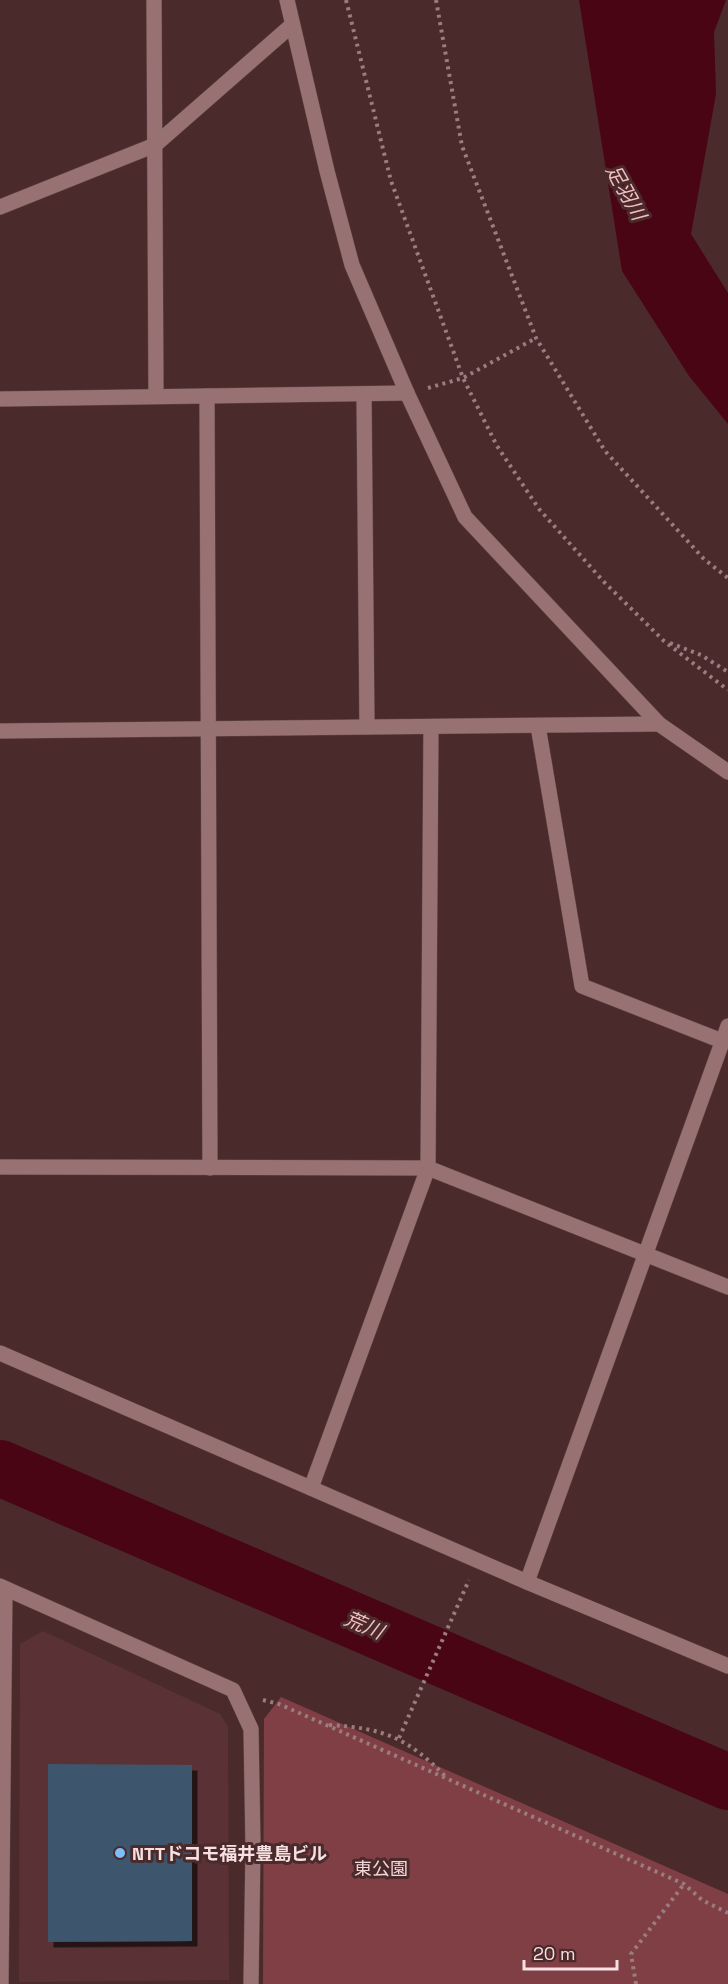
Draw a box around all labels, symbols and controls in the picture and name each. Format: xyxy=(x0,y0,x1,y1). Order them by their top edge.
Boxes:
water label: 足羽川 xyxy=(600,159,653,226)
water label: 荒川 xyxy=(341,1605,389,1646)
place label: NTTドコモ福井豊島ビル xyxy=(132,1842,327,1865)
marker: NTTドコモ福井豊島ビル xyxy=(113,1846,127,1860)
park label: 東公園 xyxy=(354,1857,408,1880)
scale bar xyxy=(524,1933,617,1971)
text: 20 m xyxy=(533,1942,576,1965)

